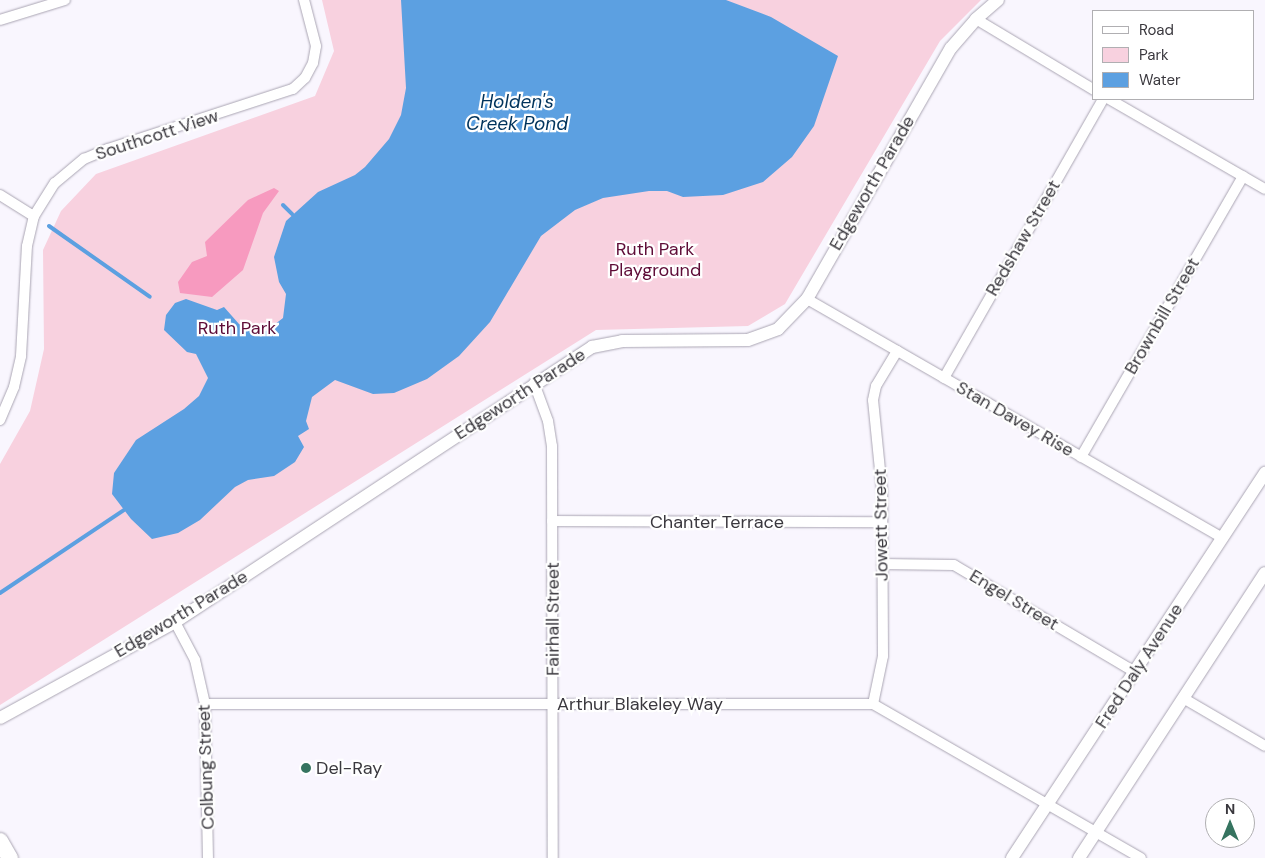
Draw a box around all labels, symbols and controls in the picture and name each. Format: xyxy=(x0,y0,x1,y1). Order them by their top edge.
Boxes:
legend xyxy=(1092,10,1255,100)
text: Road xyxy=(1139,20,1174,40)
text: Park xyxy=(1139,45,1169,65)
text: Water xyxy=(1139,70,1180,90)
water label: Holden's Creek Pond xyxy=(466,91,568,135)
street label: Southcott View xyxy=(93,105,221,165)
street label: Edgeworth Parade xyxy=(825,112,919,254)
street label: Redshaw Street xyxy=(981,176,1065,300)
park label: Ruth Park Playground xyxy=(609,239,701,282)
street label: Brownbill Street xyxy=(1120,254,1204,378)
park label: Ruth Park xyxy=(198,317,276,339)
street label: Edgeworth Parade xyxy=(451,344,589,444)
street label: Stan Davey Rise xyxy=(952,377,1078,461)
street label: Jowett Street xyxy=(869,469,893,581)
street label: Chanter Terrace xyxy=(650,511,784,533)
street label: Fairhall Street xyxy=(542,562,564,676)
street label: Engel Street xyxy=(965,565,1063,635)
street label: Edgeworth Parade xyxy=(110,566,252,662)
street label: Fred Daly Avenue xyxy=(1091,600,1187,732)
street label: Arthur Blakeley Way xyxy=(557,693,723,715)
street label: Colbung Street xyxy=(193,704,219,830)
place label: Del-Ray xyxy=(316,757,382,779)
marker: Del-Ray xyxy=(300,762,312,774)
north arrow xyxy=(1205,798,1255,848)
text: N xyxy=(1225,800,1235,818)

